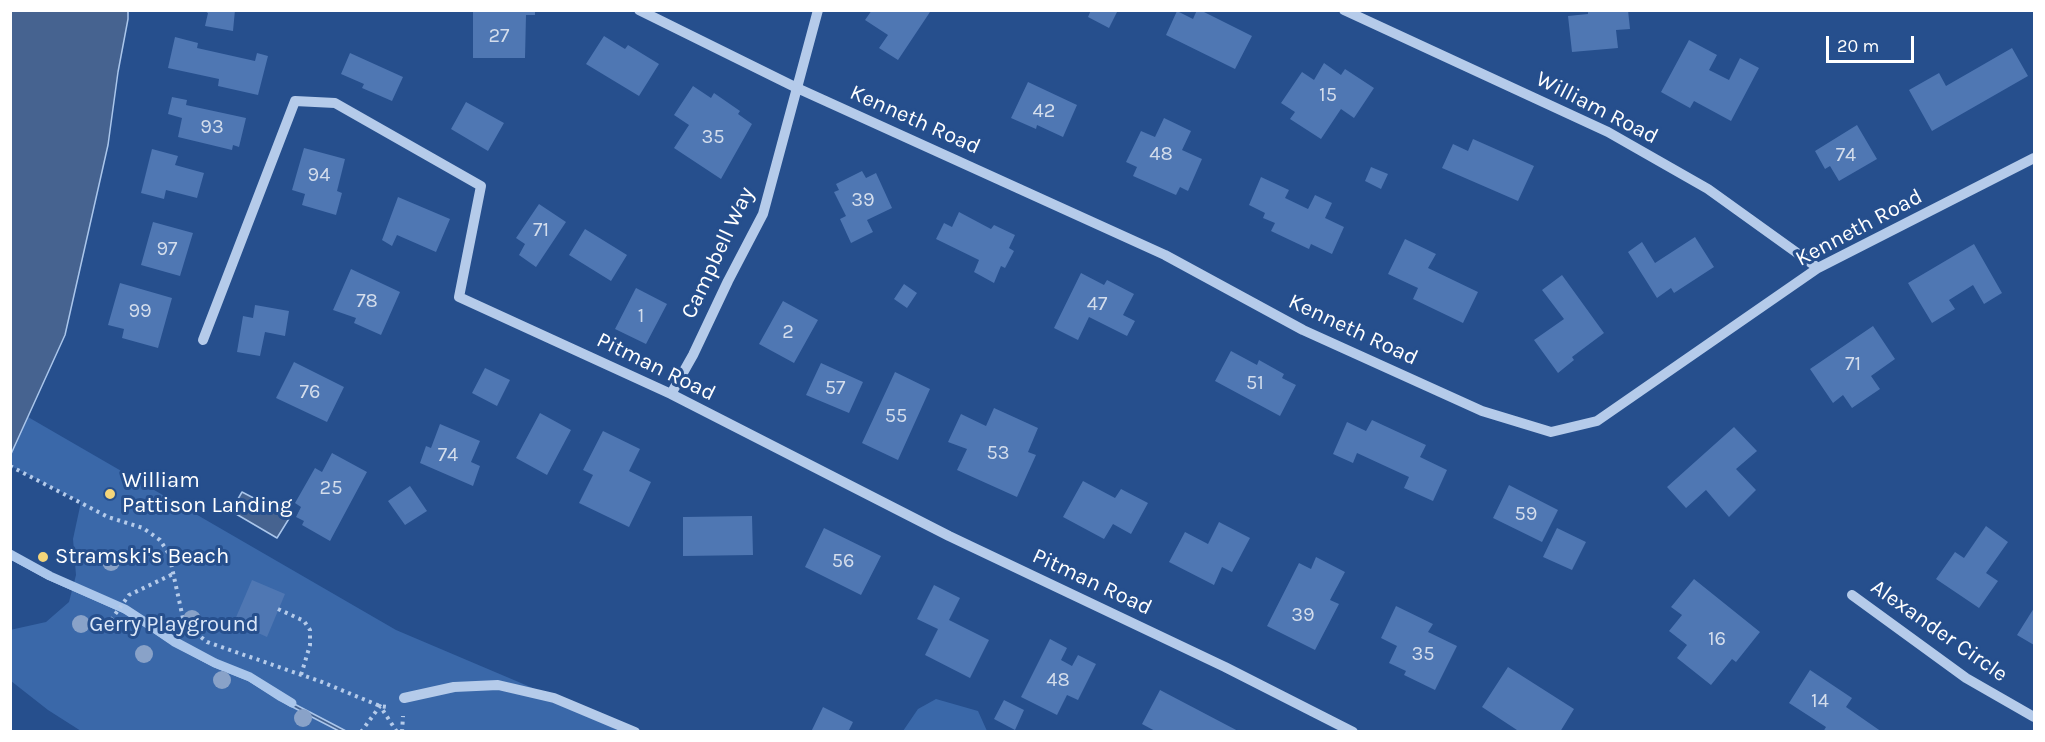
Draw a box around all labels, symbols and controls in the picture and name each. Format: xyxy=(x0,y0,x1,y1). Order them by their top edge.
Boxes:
house number: 27 xyxy=(489,24,509,48)
scale bar xyxy=(1829,24,1918,62)
text: 20 m xyxy=(1837,35,1879,57)
street label: William Road xyxy=(1531,66,1663,150)
street label: Kenneth Road xyxy=(846,79,984,161)
house number: 15 xyxy=(1319,83,1337,107)
house number: 42 xyxy=(1033,99,1055,123)
house number: 93 xyxy=(200,115,224,139)
house number: 35 xyxy=(701,125,725,149)
house number: 48 xyxy=(1149,142,1173,166)
house number: 74 xyxy=(1836,143,1856,167)
house number: 94 xyxy=(308,163,330,187)
street label: Campbell Way xyxy=(676,183,760,323)
street label: Kenneth Road xyxy=(1791,183,1927,273)
house number: 39 xyxy=(851,188,875,212)
house number: 71 xyxy=(533,218,549,242)
house number: 97 xyxy=(157,237,177,261)
street label: Kenneth Road xyxy=(1284,288,1422,372)
house number: 78 xyxy=(356,289,378,313)
house number: 47 xyxy=(1087,292,1107,316)
house number: 99 xyxy=(128,299,152,323)
house number: 1 xyxy=(638,304,644,328)
house number: 2 xyxy=(782,320,794,344)
street label: Pitman Road xyxy=(592,327,720,407)
house number: 71 xyxy=(1845,352,1861,376)
house number: 51 xyxy=(1246,371,1264,395)
house number: 57 xyxy=(825,376,845,400)
house number: 76 xyxy=(300,380,320,404)
house number: 55 xyxy=(885,404,907,428)
house number: 53 xyxy=(986,441,1010,465)
house number: 74 xyxy=(438,443,458,467)
place label: William Pattison Landing xyxy=(122,468,292,520)
house number: 25 xyxy=(320,476,342,500)
marker: William Pattison Landing xyxy=(103,487,117,501)
house number: 59 xyxy=(1515,502,1537,526)
street label: Pitman Road xyxy=(1028,543,1156,621)
place label: Stramski's Beach xyxy=(55,544,229,570)
house number: 56 xyxy=(832,549,854,573)
marker: Stramski's Beach xyxy=(36,550,50,564)
street label: Alexander Circle xyxy=(1865,574,2013,688)
house number: 39 xyxy=(1291,603,1315,627)
park label: Gerry Playground xyxy=(89,612,259,638)
house number: 16 xyxy=(1708,627,1726,651)
house number: 35 xyxy=(1411,642,1435,666)
house number: 48 xyxy=(1046,668,1070,692)
house number: 14 xyxy=(1811,689,1829,713)

